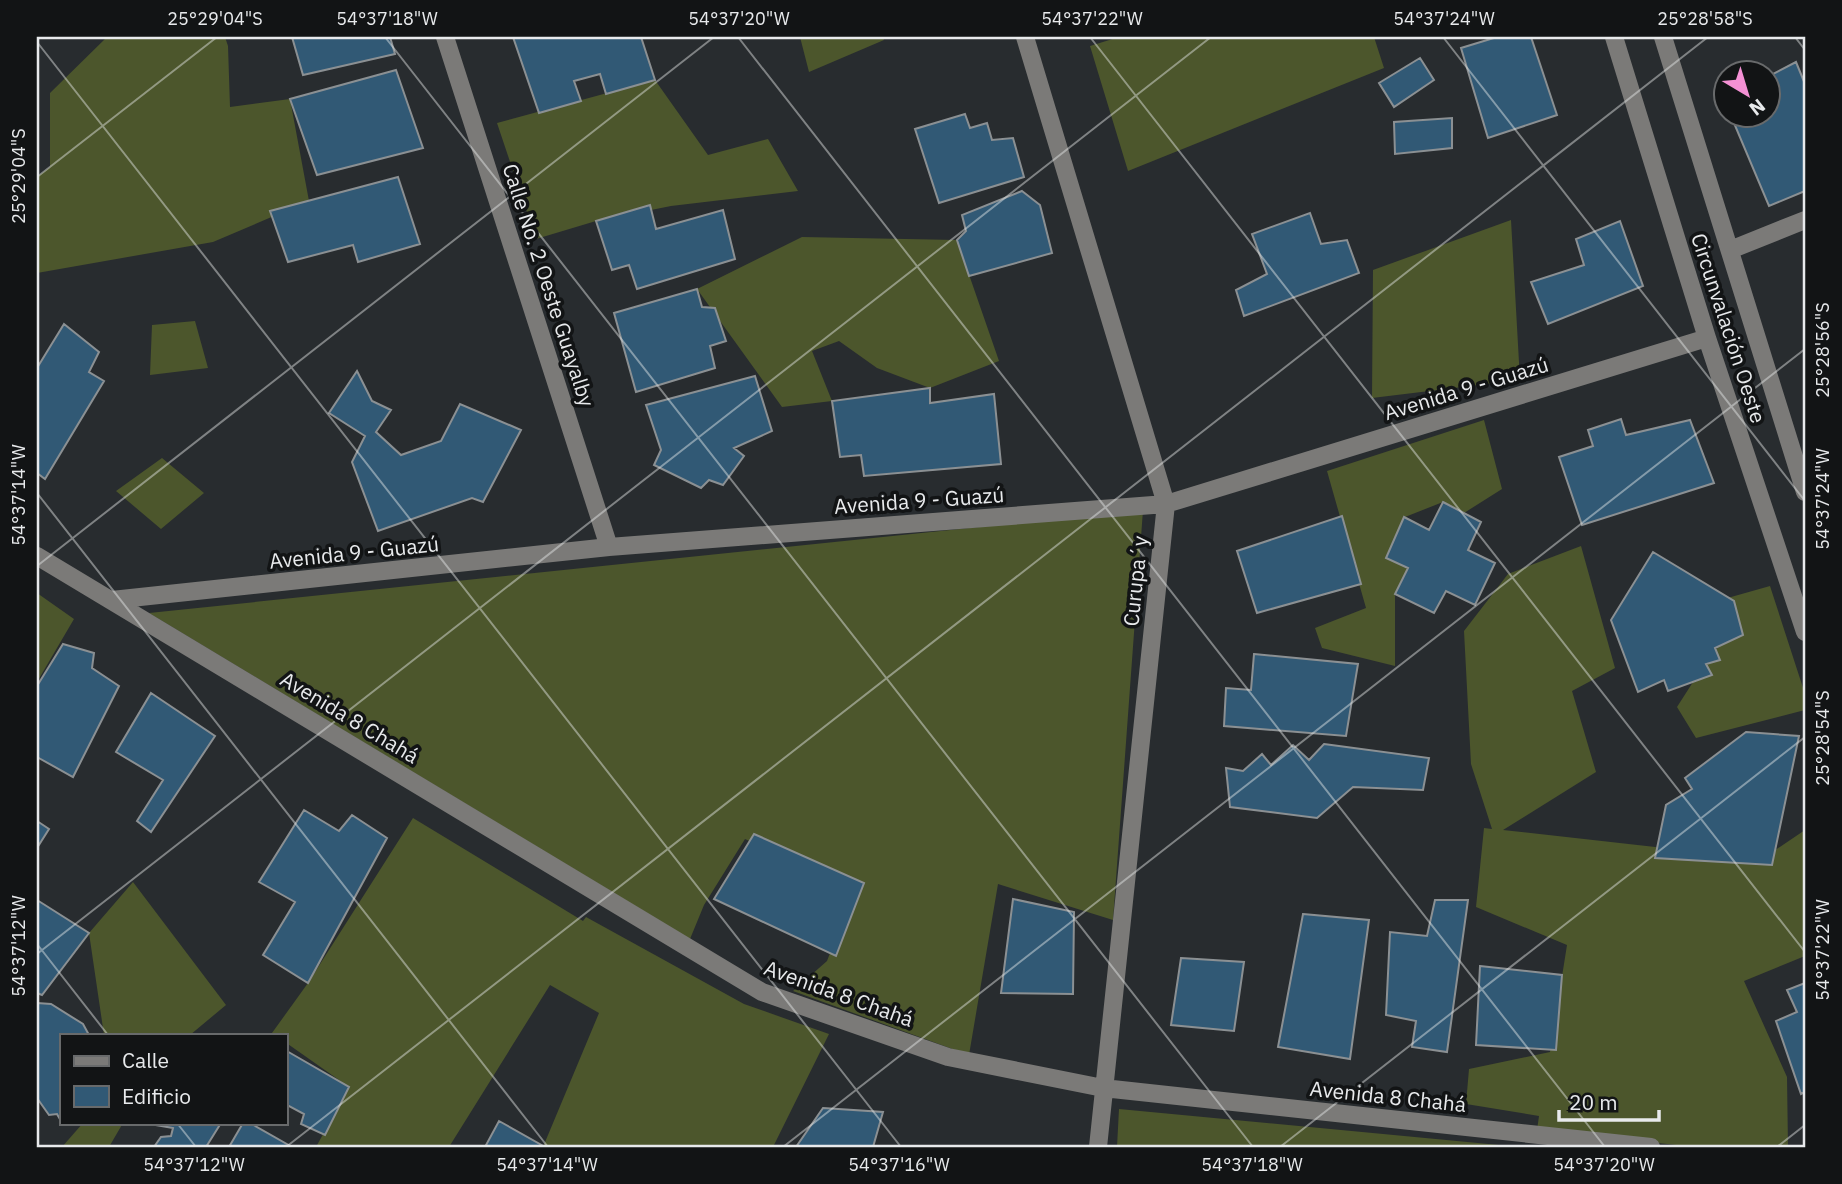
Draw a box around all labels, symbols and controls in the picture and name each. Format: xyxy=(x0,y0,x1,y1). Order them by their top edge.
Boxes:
text: 25°29'04"S xyxy=(167,7,263,30)
text: 54°37'18"W xyxy=(336,7,438,30)
text: 54°37'20"W xyxy=(688,7,790,30)
text: 54°37'22"W xyxy=(1041,7,1143,30)
text: 54°37'24"W xyxy=(1393,7,1495,30)
text: 25°28'58"S xyxy=(1657,7,1753,30)
north arrow xyxy=(1713,60,1783,130)
text: N xyxy=(1745,94,1770,121)
text: 25°29'04"S xyxy=(7,128,30,224)
street label: Calle No. 2 Oeste Guayalby xyxy=(496,160,602,411)
street label: Circunvalación Oeste xyxy=(1685,229,1773,427)
text: 25°28'56"S xyxy=(1811,302,1834,398)
street label: Avenida 9 - Guazú xyxy=(1380,350,1552,426)
text: 54°37'14"W xyxy=(7,444,30,546)
text: 54°37'24"W xyxy=(1811,448,1834,550)
street label: Avenida 9 - Guazú xyxy=(833,480,1005,520)
street label: Avenida 9 - Guazú xyxy=(268,529,440,575)
street label: Curupa´y xyxy=(1116,534,1154,628)
street label: Avenida 8 Chahá xyxy=(275,665,425,769)
text: 25°28'54"S xyxy=(1811,690,1834,786)
text: 54°37'12"W xyxy=(7,895,30,997)
text: 54°37'22"W xyxy=(1811,899,1834,1001)
street label: Avenida 8 Chahá xyxy=(760,953,918,1033)
legend xyxy=(60,1034,287,1124)
text: Calle xyxy=(122,1046,169,1074)
street label: Avenida 8 Chahá xyxy=(1308,1074,1468,1118)
scale bar xyxy=(1559,1079,1658,1123)
text: Edificio xyxy=(122,1082,191,1110)
text: 20 m xyxy=(1569,1088,1618,1116)
text: 54°37'12"W xyxy=(143,1153,245,1176)
text: 54°37'14"W xyxy=(496,1153,598,1176)
text: 54°37'16"W xyxy=(848,1153,950,1176)
text: 54°37'18"W xyxy=(1201,1153,1303,1176)
text: 54°37'20"W xyxy=(1553,1153,1655,1176)

